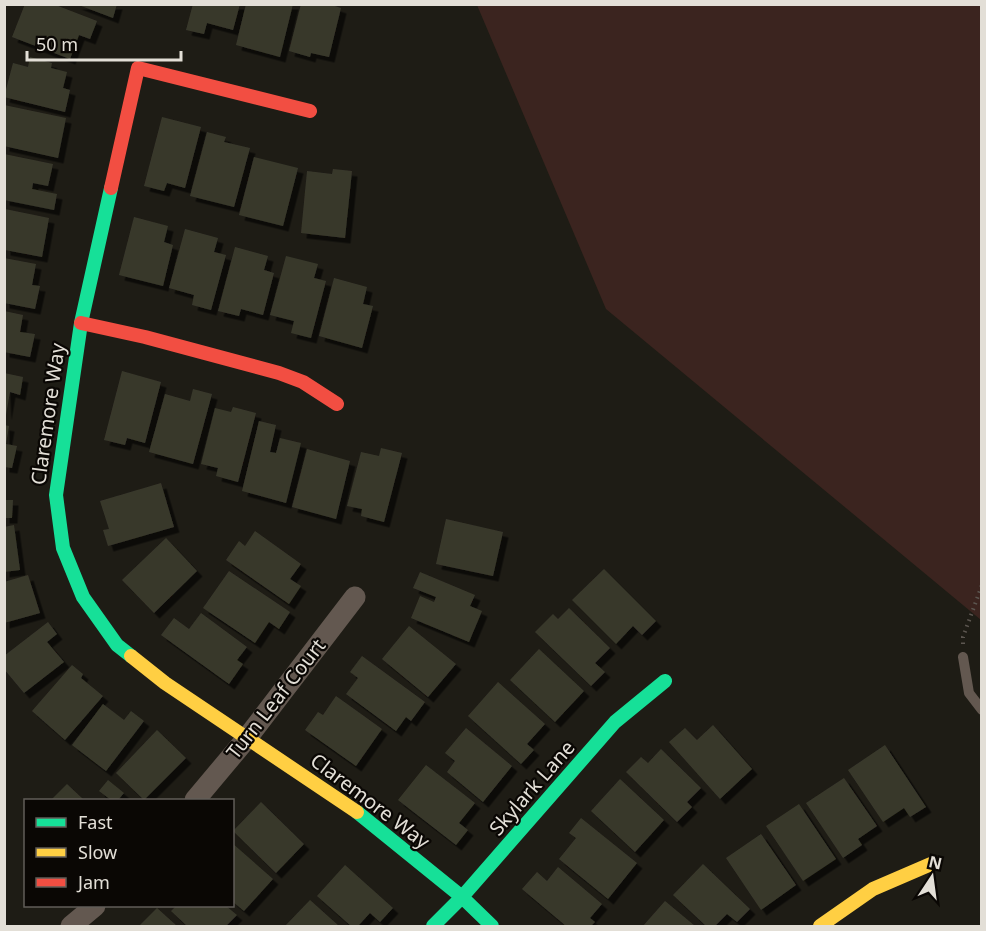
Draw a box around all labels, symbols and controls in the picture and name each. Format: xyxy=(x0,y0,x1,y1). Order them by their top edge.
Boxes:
scale bar xyxy=(27,24,182,62)
text: 50 m xyxy=(36,32,78,56)
street label: Claremore Way xyxy=(24,340,71,487)
street label: Turn Leaf Court xyxy=(220,633,331,765)
street label: Skylark Lane xyxy=(483,734,580,841)
street label: Claremore Way xyxy=(305,747,436,855)
legend xyxy=(24,799,234,907)
text: Fast xyxy=(78,810,113,834)
text: Slow xyxy=(78,840,117,864)
north arrow xyxy=(902,847,962,907)
text: N xyxy=(927,850,944,875)
text: Jam xyxy=(76,870,110,894)

